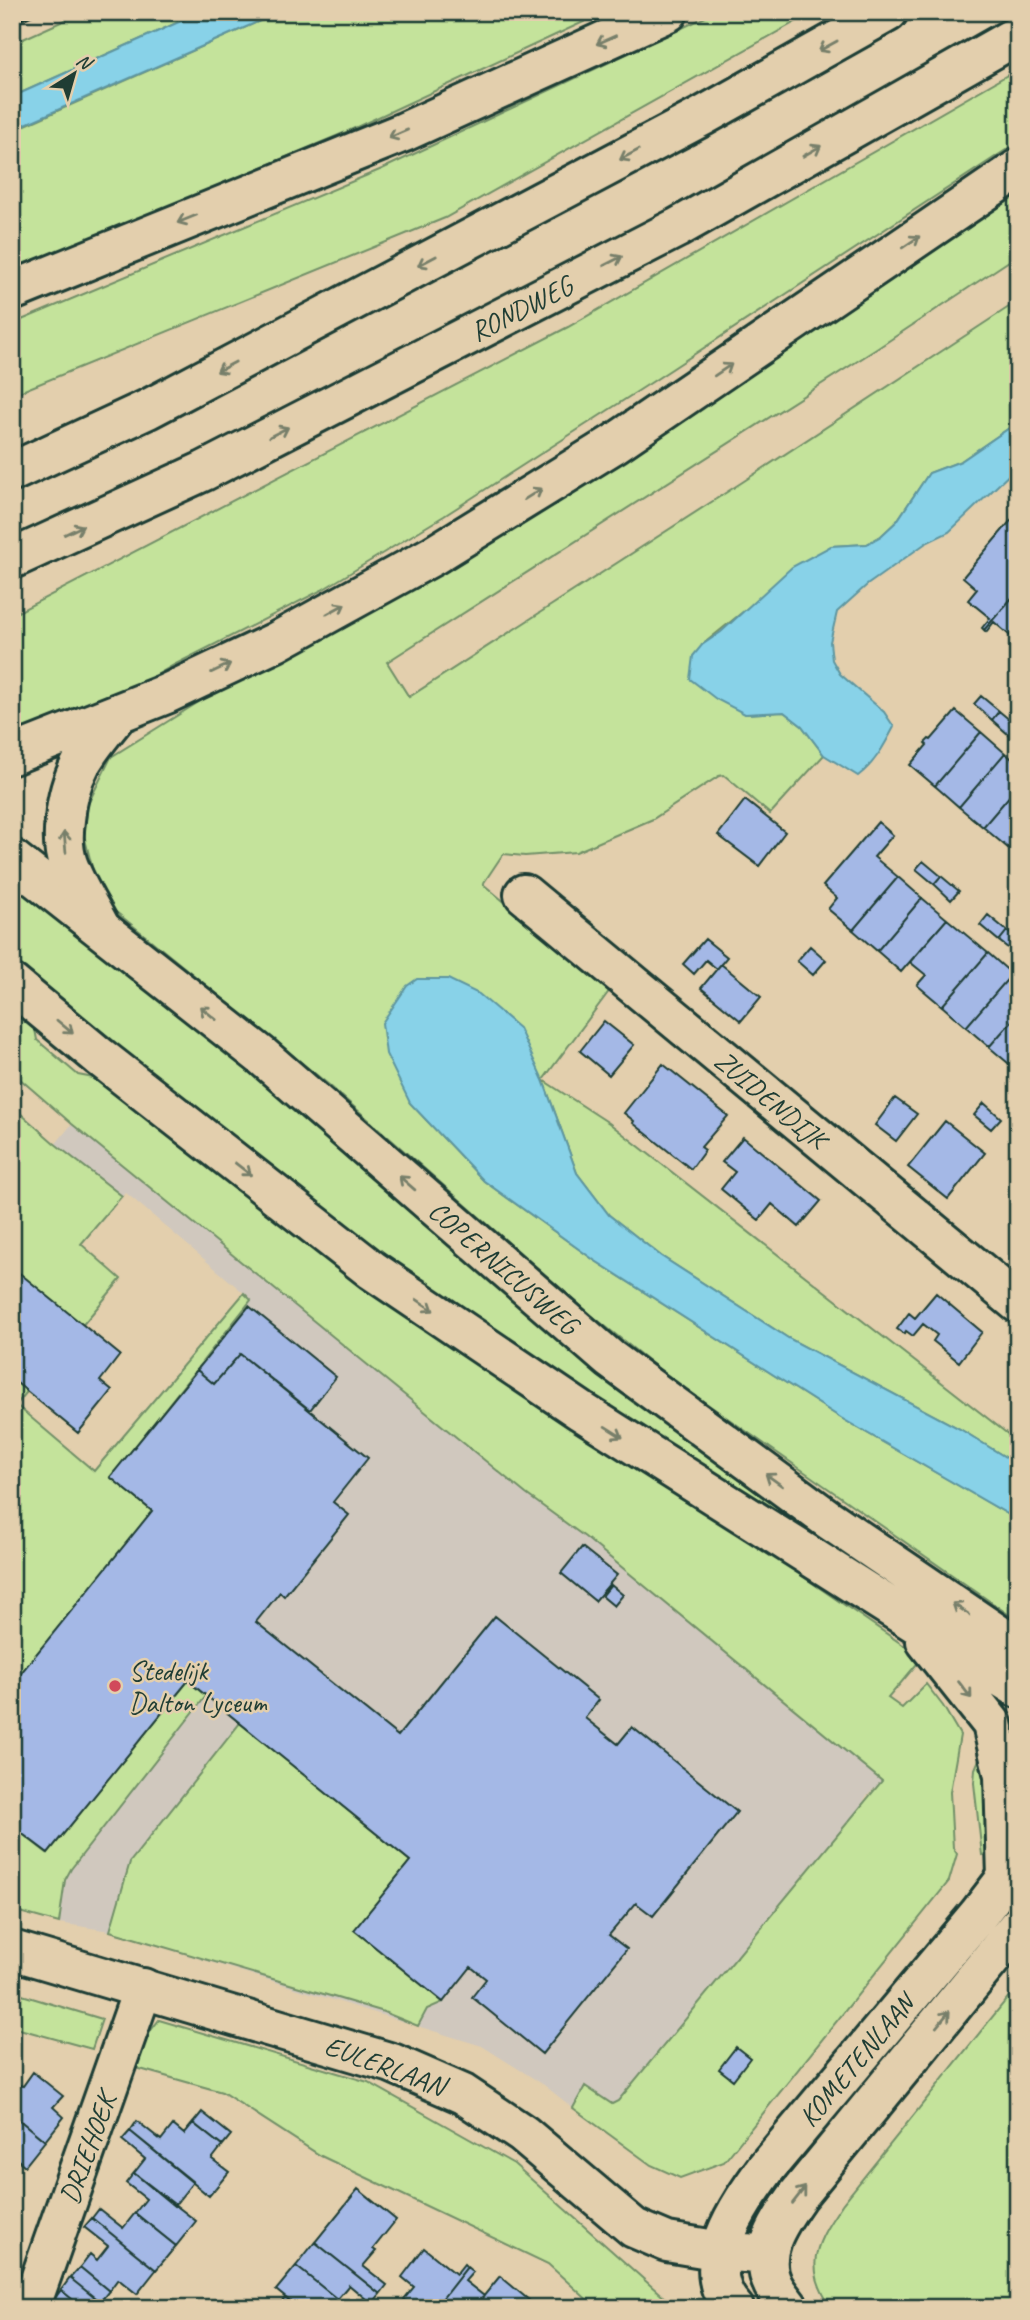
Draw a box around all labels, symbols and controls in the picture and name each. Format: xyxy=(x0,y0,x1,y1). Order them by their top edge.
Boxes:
one-way arrow xyxy=(595,35,616,48)
north arrow xyxy=(38,38,108,108)
one-way arrow xyxy=(818,40,839,53)
text: N xyxy=(72,48,98,76)
one-way arrow xyxy=(388,129,410,142)
one-way arrow xyxy=(801,144,822,157)
one-way arrow xyxy=(619,148,639,162)
one-way arrow xyxy=(177,214,199,227)
one-way arrow xyxy=(901,235,920,249)
one-way arrow xyxy=(602,253,622,267)
one-way arrow xyxy=(418,255,438,269)
street label: RONDWEG xyxy=(464,267,581,349)
one-way arrow xyxy=(216,361,237,375)
one-way arrow xyxy=(713,363,732,377)
one-way arrow xyxy=(269,425,289,439)
one-way arrow xyxy=(522,487,542,501)
one-way arrow xyxy=(63,523,85,536)
one-way arrow xyxy=(325,602,346,615)
one-way arrow xyxy=(210,661,231,674)
one-way arrow xyxy=(58,832,71,854)
one-way arrow xyxy=(200,1006,218,1021)
one-way arrow xyxy=(55,1019,73,1035)
street label: ZUIDENDIJK xyxy=(708,1042,837,1159)
one-way arrow xyxy=(233,1161,252,1176)
one-way arrow xyxy=(399,1175,417,1191)
street label: COPERNICUSWEG xyxy=(422,1193,588,1344)
one-way arrow xyxy=(415,1298,434,1312)
one-way arrow xyxy=(604,1424,623,1439)
one-way arrow xyxy=(766,1472,784,1487)
one-way arrow xyxy=(952,1602,971,1617)
place label: Stedelijk Dalton Lyceum xyxy=(129,1653,268,1720)
marker: Stedelijk Dalton Lyceum xyxy=(107,1678,123,1694)
one-way arrow xyxy=(958,1681,973,1699)
street label: KOMETENLAAN xyxy=(791,1984,925,2134)
one-way arrow xyxy=(935,2011,951,2029)
street label: EULERLAAN xyxy=(320,2028,454,2105)
street label: DRIEHOEK xyxy=(51,2083,126,2208)
one-way arrow xyxy=(791,2186,806,2205)

